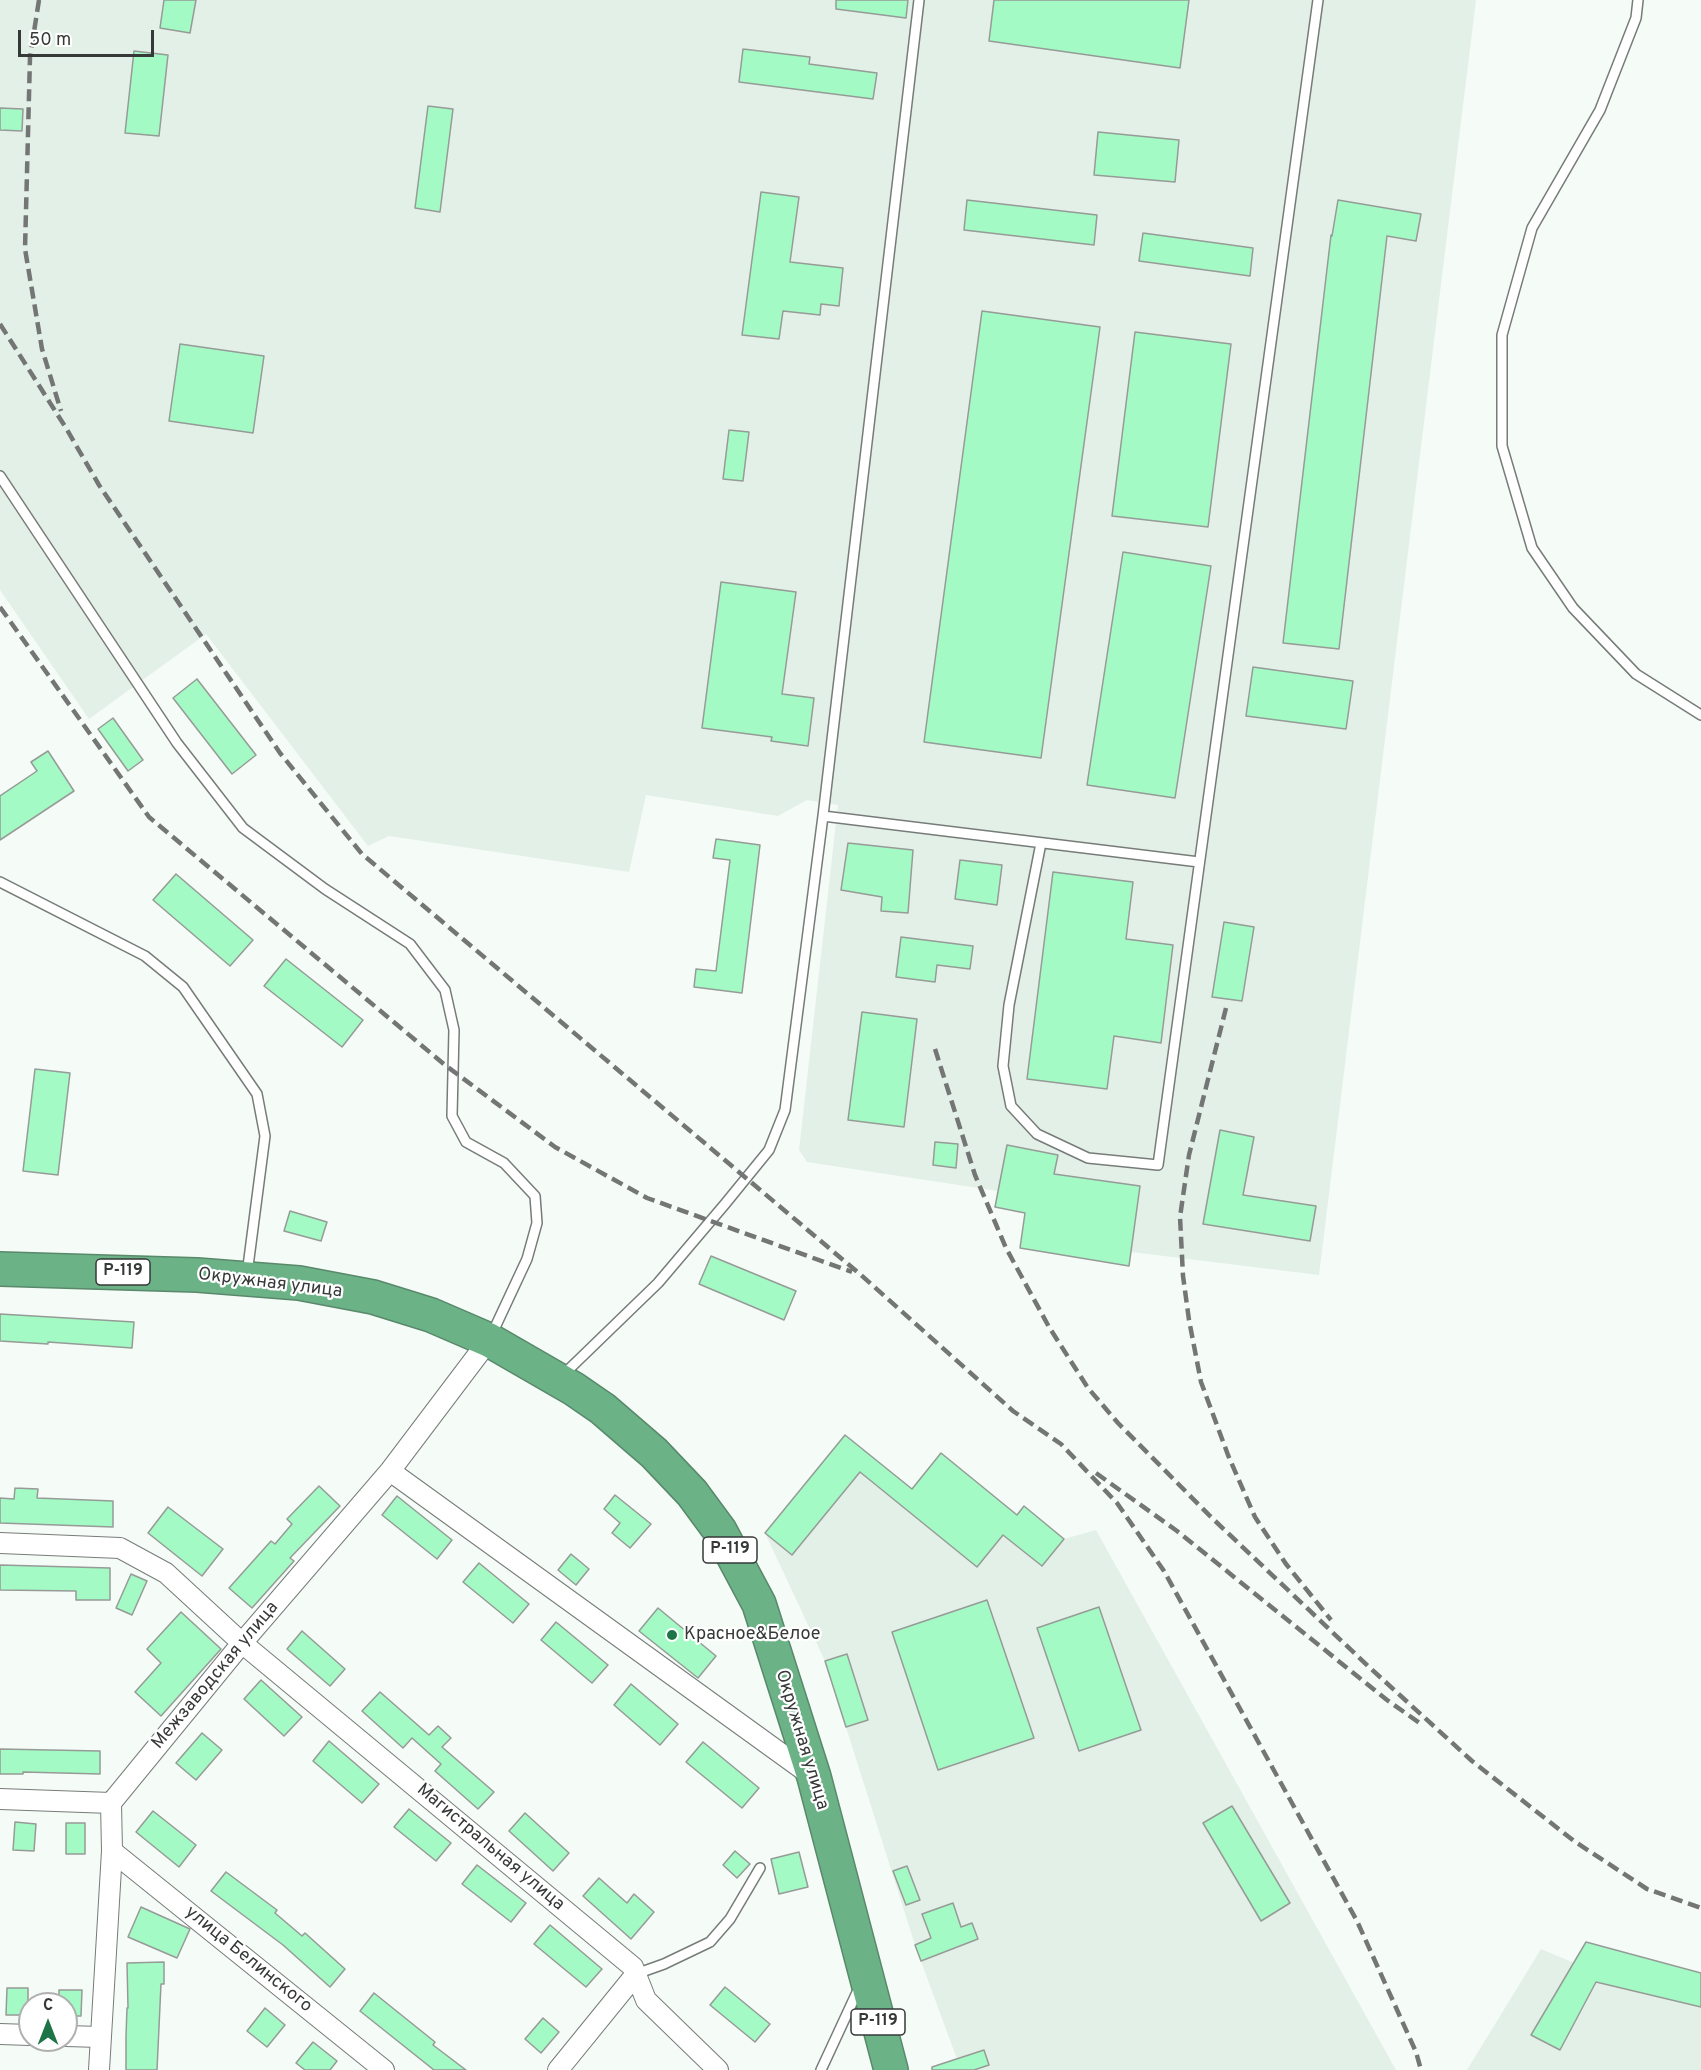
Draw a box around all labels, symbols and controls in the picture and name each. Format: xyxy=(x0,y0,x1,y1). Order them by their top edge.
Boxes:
scale bar xyxy=(21,18,158,56)
text: 50 m xyxy=(29,29,71,52)
road number: Р-119 xyxy=(96,1259,150,1285)
street label: Окружная улица xyxy=(197,1264,343,1304)
road number: Р-119 xyxy=(703,1537,757,1563)
street label: Межзаводская улица xyxy=(148,1598,284,1754)
place label: Красное&Белое xyxy=(684,1624,820,1646)
marker: Красное&Белое xyxy=(665,1628,679,1642)
street label: Окружная улица xyxy=(769,1667,833,1813)
street label: Магистральная улица xyxy=(412,1780,568,1916)
street label: улица Белинского xyxy=(180,1902,316,2018)
north arrow xyxy=(18,1992,78,2052)
text: С xyxy=(43,1996,53,2016)
road number: Р-119 xyxy=(851,2009,905,2035)

